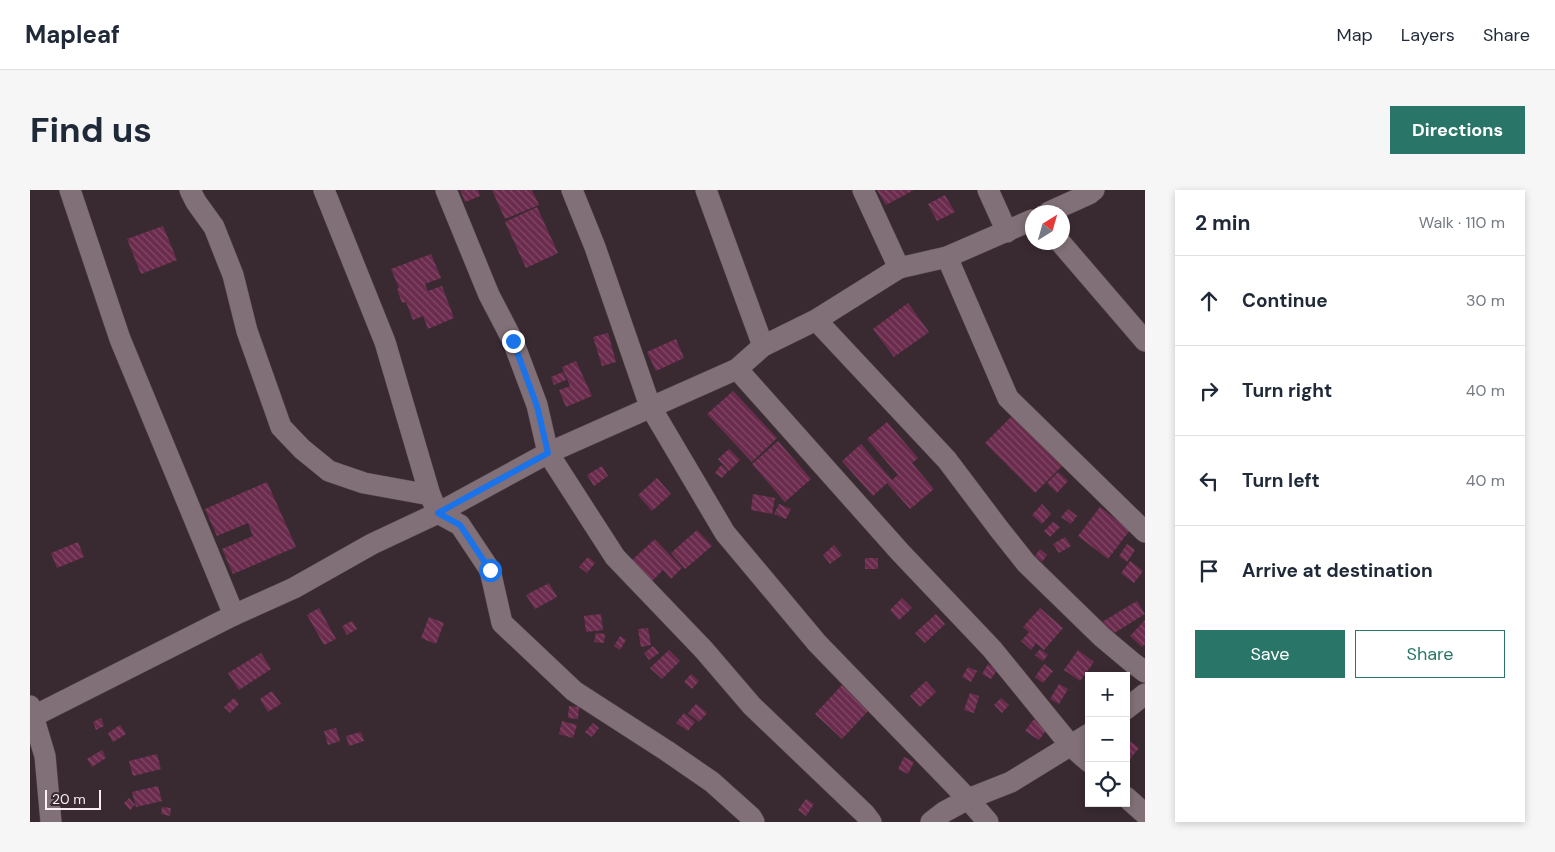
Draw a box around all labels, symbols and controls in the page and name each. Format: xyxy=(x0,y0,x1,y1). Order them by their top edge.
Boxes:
text: Mapleaf xyxy=(25,19,120,50)
text: Map xyxy=(1337,23,1373,47)
text: Layers xyxy=(1401,23,1455,47)
text: Share xyxy=(1483,23,1530,47)
button: Directions xyxy=(1390,106,1525,154)
text: Find us xyxy=(30,107,152,153)
north arrow xyxy=(1025,205,1070,250)
text: 2 min xyxy=(1195,209,1251,237)
text: Walk · 110 m xyxy=(1419,212,1505,233)
icon: ahead xyxy=(1195,287,1223,315)
text: Continue xyxy=(1242,288,1328,313)
text: 30 m xyxy=(1466,290,1505,311)
route end xyxy=(502,330,525,353)
icon: right xyxy=(1195,377,1223,405)
text: Turn right xyxy=(1242,378,1332,403)
text: 40 m xyxy=(1466,380,1505,401)
icon: left xyxy=(1195,467,1223,495)
text: Turn left xyxy=(1242,468,1320,493)
text: 40 m xyxy=(1466,470,1505,491)
icon: arrive xyxy=(1195,557,1223,585)
text: Arrive at destination xyxy=(1242,558,1433,583)
route start xyxy=(479,559,502,582)
button: Save xyxy=(1195,630,1345,678)
button: Share xyxy=(1355,630,1505,678)
map controls xyxy=(1085,672,1130,807)
button: + xyxy=(1085,672,1130,717)
button: − xyxy=(1085,717,1130,762)
button: locate xyxy=(1085,762,1130,807)
scale bar xyxy=(45,787,101,810)
text: 20 m xyxy=(52,790,86,808)

